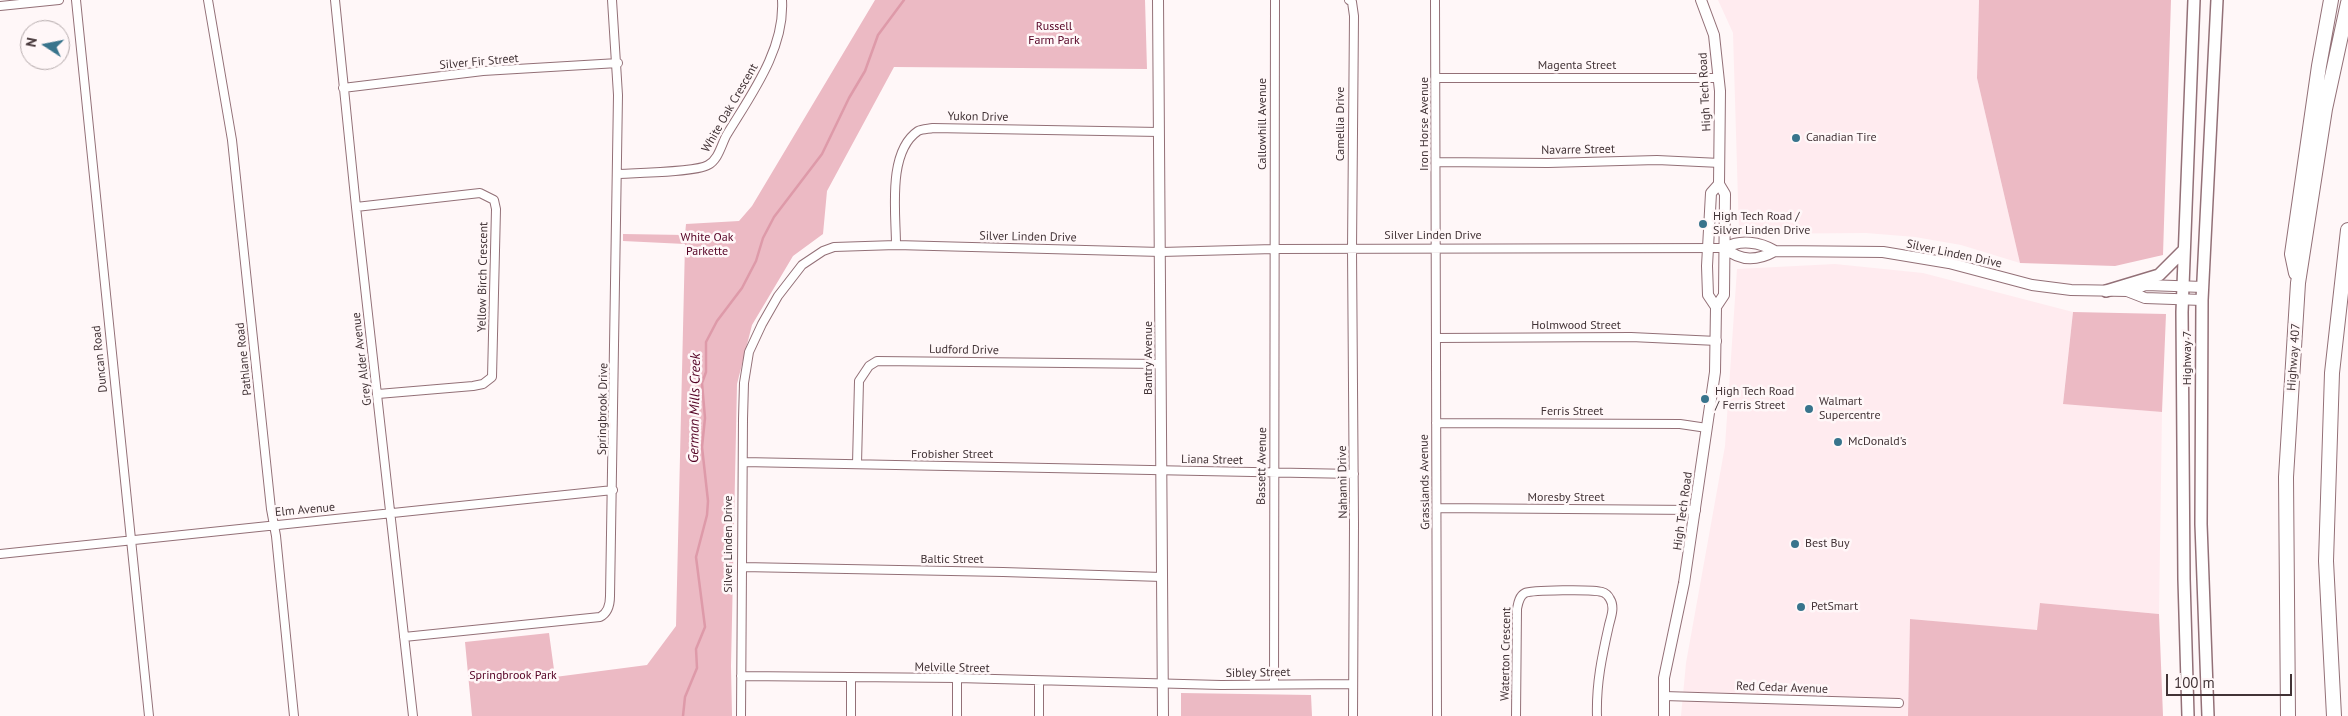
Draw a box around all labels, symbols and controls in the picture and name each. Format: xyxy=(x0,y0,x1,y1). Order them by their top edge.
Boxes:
north arrow xyxy=(20,20,70,70)
park label: Russell Farm Park xyxy=(1028,20,1080,48)
text: N xyxy=(22,36,41,49)
street label: Silver Fir Street xyxy=(439,51,519,73)
street label: High Tech Road xyxy=(1696,52,1714,132)
street label: Magenta Street xyxy=(1538,59,1616,73)
street label: White Oak Crescent xyxy=(699,61,761,155)
street label: Iron Horse Avenue xyxy=(1418,77,1432,171)
street label: Callowhill Avenue xyxy=(1256,78,1270,170)
street label: Camellia Drive xyxy=(1334,87,1348,161)
street label: Yukon Drive xyxy=(947,109,1009,125)
place label: Canadian Tire xyxy=(1806,131,1877,145)
marker: Canadian Tire xyxy=(1790,132,1802,144)
street label: Navarre Street xyxy=(1541,142,1615,158)
place label: High Tech Road / Silver Linden Drive xyxy=(1713,210,1810,238)
marker: High Tech Road / Silver Linden Drive xyxy=(1697,218,1709,230)
street label: Yellow Birch Crescent xyxy=(475,222,491,332)
street label: Silver Linden Drive xyxy=(979,229,1077,245)
street label: Silver Linden Drive xyxy=(1384,229,1482,243)
park label: White Oak Parkette xyxy=(681,231,733,259)
street label: Silver Linden Drive xyxy=(1905,237,2003,271)
street label: Grey Alder Avenue xyxy=(349,312,375,406)
street label: Holmwood Street xyxy=(1531,319,1621,333)
street label: Bantry Avenue xyxy=(1142,321,1156,395)
street label: Pathlane Road xyxy=(233,322,255,396)
street label: Highway 407 xyxy=(2284,323,2304,391)
street label: Duncan Road xyxy=(89,325,111,393)
street label: Highway 7 xyxy=(2181,331,2195,385)
street label: Ludford Drive xyxy=(929,342,999,358)
water label: German Mills Creek xyxy=(686,353,704,463)
street label: Springbrook Drive xyxy=(595,363,611,455)
place label: High Tech Road / Ferris Street xyxy=(1715,385,1794,413)
marker: High Tech Road / Ferris Street xyxy=(1699,393,1711,405)
place label: Walmart Supercentre xyxy=(1819,395,1881,423)
marker: Walmart Supercentre xyxy=(1803,403,1815,415)
street label: Ferris Street xyxy=(1541,405,1603,419)
street label: Bassett Avenue xyxy=(1254,427,1270,505)
street label: Grasslands Avenue xyxy=(1417,434,1433,530)
place label: McDonald's xyxy=(1848,435,1907,449)
marker: McDonald's xyxy=(1832,436,1844,448)
street label: Nahanni Drive xyxy=(1335,445,1351,519)
street label: Frobisher Street xyxy=(911,448,993,462)
street label: Liana Street xyxy=(1181,452,1243,468)
street label: High Tech Road xyxy=(1670,471,1696,551)
street label: Moresby Street xyxy=(1528,491,1604,505)
street label: Silver Linden Drive xyxy=(722,495,736,593)
street label: Elm Avenue xyxy=(274,500,336,520)
place label: Best Buy xyxy=(1805,537,1849,551)
marker: Best Buy xyxy=(1789,538,1801,550)
street label: Baltic Street xyxy=(920,553,984,567)
place label: PetSmart xyxy=(1811,600,1858,614)
marker: PetSmart xyxy=(1795,601,1807,613)
street label: Waterton Crescent xyxy=(1498,607,1514,701)
street label: Melville Street xyxy=(914,660,990,676)
scale bar xyxy=(2168,664,2294,696)
street label: Sibley Street xyxy=(1225,665,1291,681)
park label: Springbrook Park xyxy=(469,669,557,683)
text: 100 m xyxy=(2174,673,2215,692)
street label: Red Cedar Avenue xyxy=(1736,679,1828,697)

